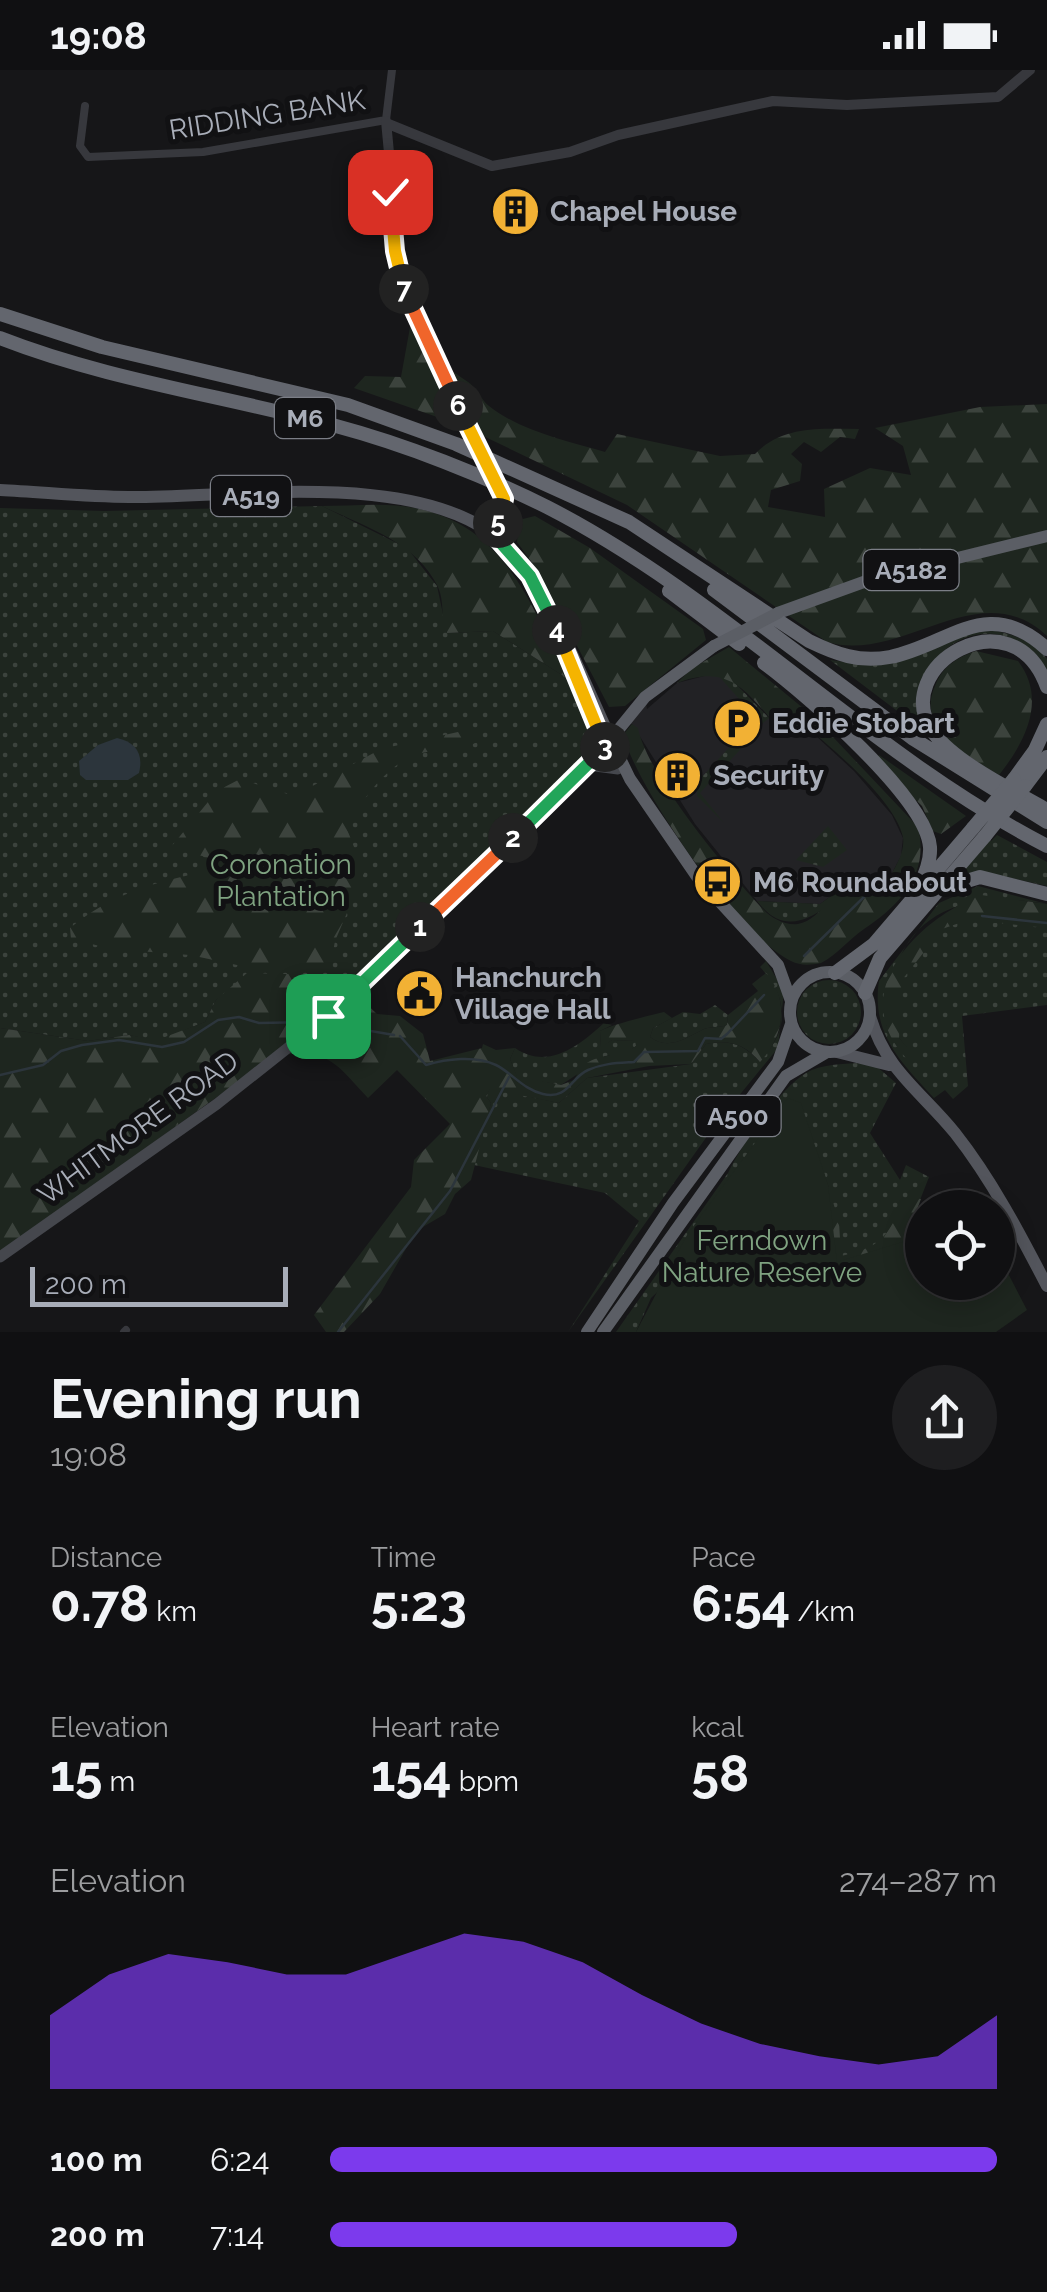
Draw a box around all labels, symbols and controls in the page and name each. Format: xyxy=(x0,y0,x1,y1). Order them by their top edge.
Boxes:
text: 19:08 xyxy=(50,13,147,58)
street label: RIDDING BANK xyxy=(167,83,367,147)
pin xyxy=(348,150,433,235)
icon: check xyxy=(363,165,418,220)
building icon: Chapel House xyxy=(489,185,541,237)
place label: Chapel House xyxy=(550,195,737,228)
pin: 7 xyxy=(379,264,429,314)
text: 7 xyxy=(396,272,412,305)
pin: 6 xyxy=(433,381,483,431)
text: 6 xyxy=(450,389,467,422)
road number: M6 xyxy=(275,398,335,438)
road number: A519 xyxy=(211,476,291,516)
pin: 5 xyxy=(473,498,523,548)
text: 5 xyxy=(490,506,506,539)
road number: A5182 xyxy=(864,550,958,590)
pin: 4 xyxy=(532,605,582,655)
text: 4 xyxy=(549,613,565,646)
parking icon: Eddie Stobart xyxy=(711,697,763,749)
place label: Eddie Stobart xyxy=(772,707,955,740)
pin: 3 xyxy=(580,722,630,772)
text: 3 xyxy=(597,730,613,763)
building icon: Security xyxy=(652,749,704,801)
place label: Security xyxy=(713,759,825,792)
pin: 2 xyxy=(488,813,538,863)
text: 2 xyxy=(505,821,521,854)
park label: Coronation Plantation xyxy=(210,848,352,913)
bus stop icon: M6 Roundabout xyxy=(692,856,744,908)
place label: M6 Roundabout xyxy=(753,866,967,899)
pin: 1 xyxy=(395,902,445,952)
text: 1 xyxy=(413,910,427,943)
place label: Hanchurch Village Hall xyxy=(455,961,611,1026)
public building icon: Hanchurch Village Hall xyxy=(394,967,446,1019)
pin xyxy=(286,974,371,1059)
icon: arrive xyxy=(301,989,356,1044)
street label: WHITMORE ROAD xyxy=(31,1044,245,1212)
road number: A500 xyxy=(696,1096,780,1136)
map controls xyxy=(905,1190,1015,1300)
button: locate xyxy=(905,1190,1015,1300)
park label: Ferndown Nature Reserve xyxy=(662,1224,862,1289)
scale bar xyxy=(30,1262,288,1306)
text: 200 m xyxy=(45,1268,127,1301)
button: share xyxy=(892,1365,997,1470)
text: Evening run xyxy=(50,1366,362,1431)
text: 19:08 xyxy=(50,1436,127,1473)
text: Distance xyxy=(50,1541,162,1574)
text: Time xyxy=(371,1541,436,1574)
text: Pace xyxy=(691,1541,756,1574)
text: 0.78 xyxy=(50,1574,149,1633)
text: 5:23 xyxy=(371,1574,467,1633)
text: 6:54 xyxy=(691,1574,790,1633)
text: km xyxy=(149,1595,197,1628)
text: /km xyxy=(790,1595,855,1628)
text: Elevation xyxy=(50,1711,169,1744)
text: Heart rate xyxy=(371,1711,500,1744)
text: kcal xyxy=(691,1711,744,1744)
text: 15 xyxy=(50,1744,102,1803)
text: 154 xyxy=(371,1744,452,1803)
text: 58 xyxy=(691,1744,749,1803)
text: m xyxy=(102,1765,135,1798)
text: bpm xyxy=(452,1765,519,1798)
text: Elevation xyxy=(50,1862,186,1899)
text: 274–287 m xyxy=(839,1862,997,1899)
text: 100 m xyxy=(50,2141,143,2178)
text: 6:24 xyxy=(210,2141,269,2178)
text: 200 m xyxy=(50,2216,145,2253)
text: 7:14 xyxy=(210,2216,264,2253)

